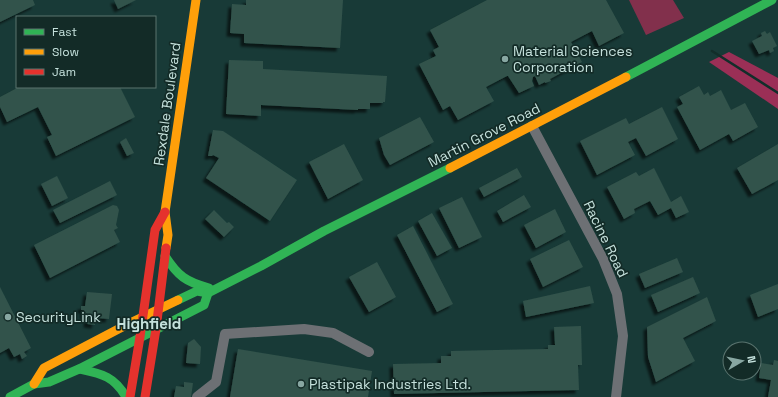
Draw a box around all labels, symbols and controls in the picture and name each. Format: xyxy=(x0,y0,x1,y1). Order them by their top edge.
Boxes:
legend xyxy=(16,16,156,88)
text: Fast xyxy=(52,24,77,40)
street label: Rexdale Boulevard xyxy=(149,41,185,167)
place label: Material Sciences Corporation xyxy=(513,42,632,76)
text: Slow xyxy=(52,44,79,60)
marker: Material Sciences Corporation xyxy=(500,54,510,64)
text: Jam xyxy=(52,64,76,80)
street label: Martin Grove Road xyxy=(425,99,543,171)
street label: Racine Road xyxy=(580,198,632,280)
place label: SecurityLink xyxy=(16,308,101,326)
marker: SecurityLink xyxy=(3,312,13,322)
district label: Highfield xyxy=(117,314,181,333)
north arrow xyxy=(722,341,762,381)
text: N xyxy=(744,355,759,364)
place label: Plastipak Industries Ltd. xyxy=(309,375,471,393)
marker: Plastipak Industries Ltd. xyxy=(296,379,306,389)

